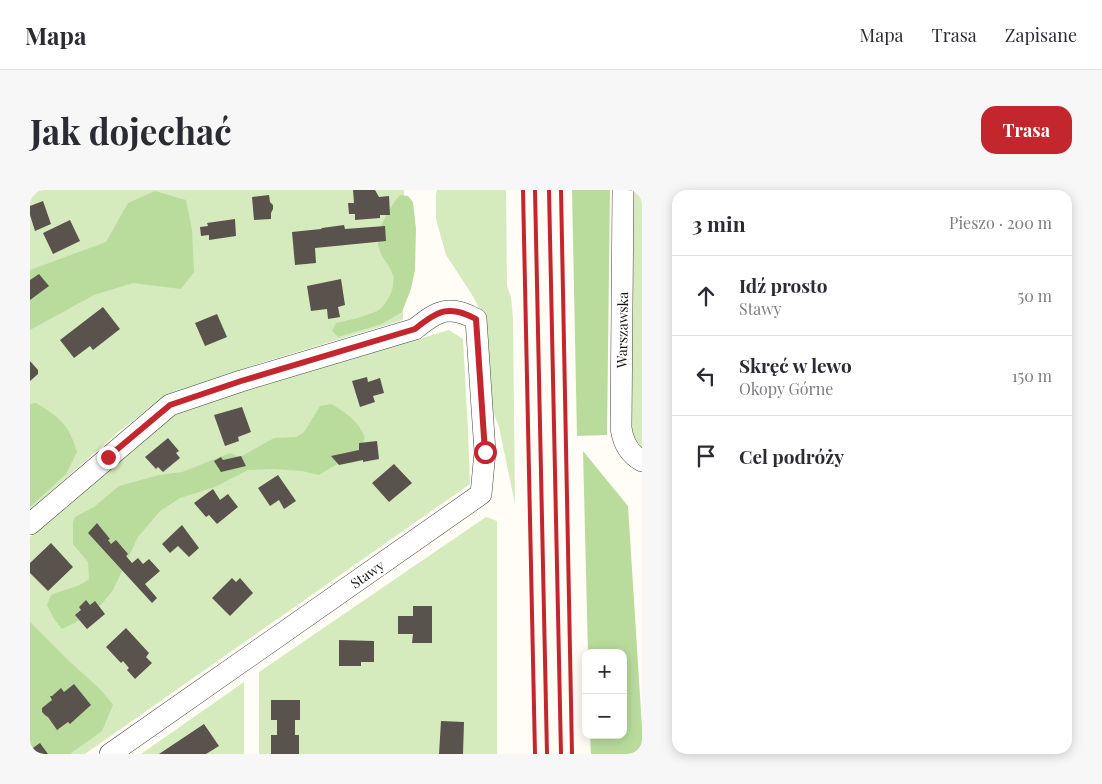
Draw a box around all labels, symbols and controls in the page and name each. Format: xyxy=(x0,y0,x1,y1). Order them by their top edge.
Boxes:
text: Mapa xyxy=(25,19,86,51)
text: Mapa xyxy=(860,23,904,47)
text: Trasa xyxy=(932,23,977,47)
text: Zapisane xyxy=(1005,23,1077,47)
button: Trasa xyxy=(981,106,1072,154)
text: Jak dojechać xyxy=(30,107,232,154)
text: 3 min xyxy=(692,209,746,237)
text: Pieszo · 200 m xyxy=(949,212,1052,233)
text: Idź prosto xyxy=(739,272,827,298)
icon: ahead xyxy=(692,282,720,310)
text: 50 m xyxy=(1018,285,1052,306)
street label: Warszawska xyxy=(612,292,632,369)
text: Stawy xyxy=(739,298,782,319)
text: Skręć w lewo xyxy=(739,352,852,378)
icon: left xyxy=(692,362,720,390)
text: 150 m xyxy=(1012,365,1052,386)
text: Okopy Górne xyxy=(739,378,833,399)
route start xyxy=(474,441,497,464)
icon: arrive xyxy=(692,442,720,470)
text: Cel podróży xyxy=(739,443,844,469)
route end xyxy=(97,446,120,469)
street label: Stawy xyxy=(346,556,388,592)
map controls xyxy=(582,649,627,739)
button: + xyxy=(582,649,627,694)
button: − xyxy=(582,694,627,739)

